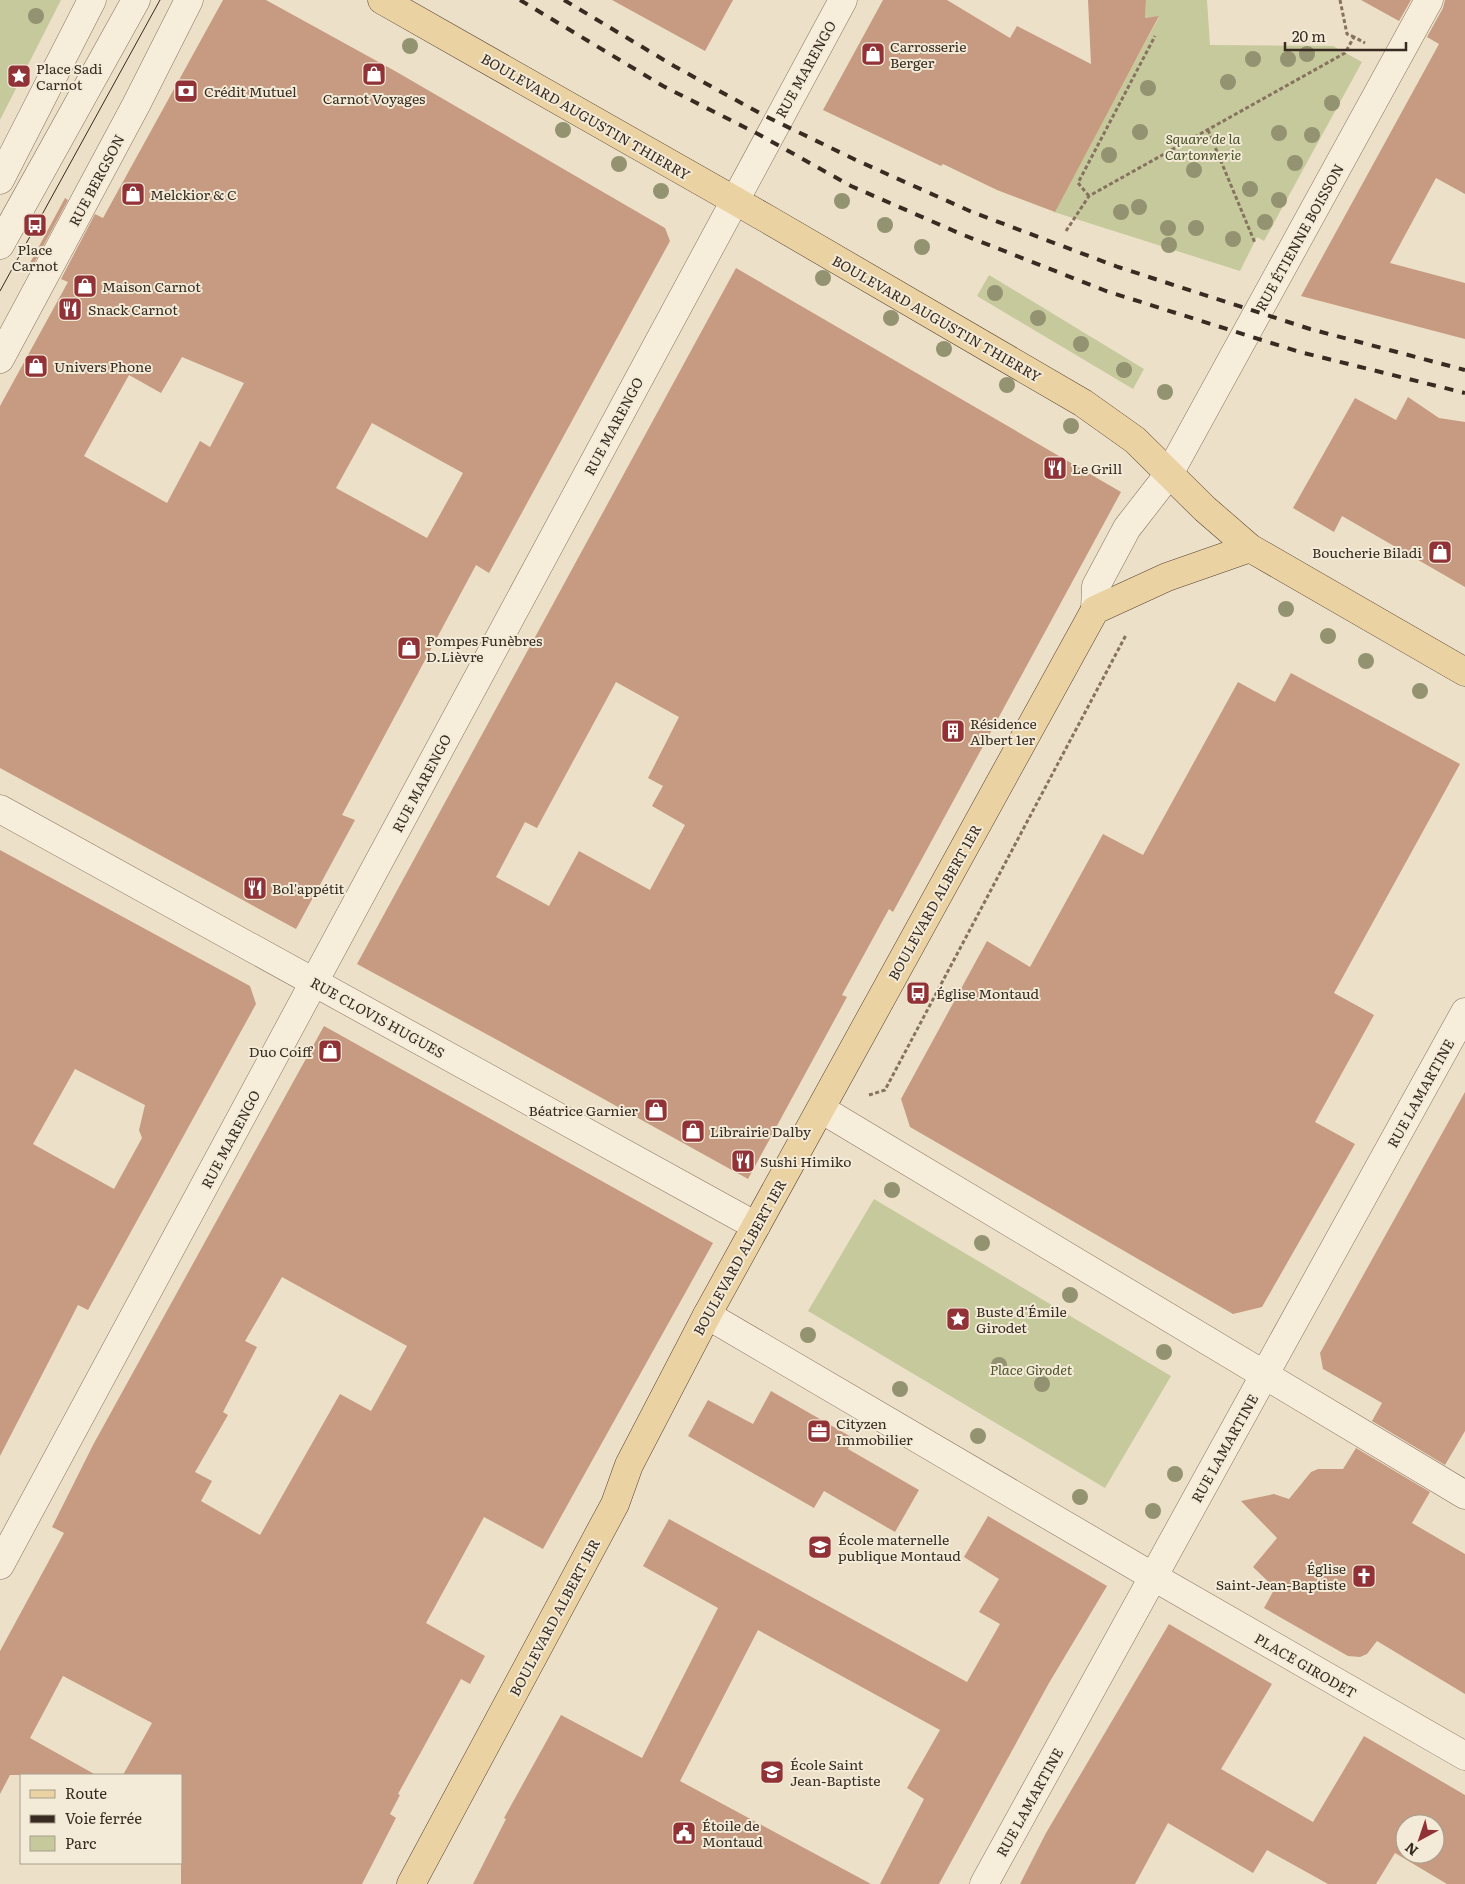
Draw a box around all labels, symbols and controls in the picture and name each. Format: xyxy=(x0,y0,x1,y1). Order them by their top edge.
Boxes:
street label: RUE MARENGO xyxy=(770,17,840,121)
scale bar xyxy=(1285,20,1406,52)
text: 20 m xyxy=(1292,24,1326,47)
place label: Carrosserie Berger xyxy=(890,36,966,72)
shop icon: Carrosserie Berger xyxy=(860,41,886,67)
street label: BOULEVARD AUGUSTIN THIERRY xyxy=(478,48,694,184)
place label: Place Sadi Carnot xyxy=(36,58,103,94)
shop icon: Carnot Voyages xyxy=(361,61,387,87)
place icon: Place Sadi Carnot xyxy=(6,63,32,89)
bank icon: Crédit Mutuel xyxy=(173,78,199,104)
place label: Crédit Mutuel xyxy=(204,81,297,101)
place label: Carnot Voyages xyxy=(323,88,425,108)
park label: Square de la Cartonnerie xyxy=(1165,128,1242,164)
street label: RUE BERGSON xyxy=(63,131,129,229)
street label: RUE ÉTIENNE BOISSON xyxy=(1250,160,1348,314)
shop icon: Melckior & C xyxy=(120,181,146,207)
place label: Melckior & C xyxy=(150,184,237,204)
bus stop icon: Place Carnot xyxy=(22,212,48,238)
place label: Place Carnot xyxy=(12,239,59,275)
street label: BOULEVARD AUGUSTIN THIERRY xyxy=(829,250,1045,386)
shop icon: Maison Carnot xyxy=(72,273,98,299)
place label: Maison Carnot xyxy=(102,276,201,296)
restaurant icon: Snack Carnot xyxy=(57,296,83,322)
place label: Snack Carnot xyxy=(88,299,178,319)
shop icon: Univers Phone xyxy=(23,353,49,379)
place label: Univers Phone xyxy=(54,356,152,376)
street label: RUE MARENGO xyxy=(579,373,647,479)
restaurant icon: Le Grill xyxy=(1042,455,1068,481)
place label: Le Grill xyxy=(1072,458,1122,478)
shop icon: Boucherie Biladi xyxy=(1427,539,1453,565)
place label: Boucherie Biladi xyxy=(1312,542,1422,562)
place label: Pompes Funèbres D.Lièvre xyxy=(426,630,542,666)
shop icon: Pompes Funèbres D.Lièvre xyxy=(396,635,422,661)
place label: Résidence Albert 1er xyxy=(970,713,1037,749)
building icon: Résidence Albert 1er xyxy=(940,718,966,744)
street label: RUE MARENGO xyxy=(387,730,455,836)
street label: BOULEVARD ALBERT 1ER xyxy=(883,820,985,984)
restaurant icon: Bol'appétit xyxy=(242,875,268,901)
place label: Bol'appétit xyxy=(272,878,345,898)
street label: RUE CLOVIS HUGUES xyxy=(307,972,449,1062)
bus stop icon: Église Montaud xyxy=(905,980,931,1006)
place label: Église Montaud xyxy=(936,983,1040,1003)
street label: RUE LAMARTINE xyxy=(1382,1035,1458,1151)
shop icon: Duo Coiff xyxy=(317,1038,343,1064)
place label: Duo Coiff xyxy=(249,1041,313,1061)
street label: RUE MARENGO xyxy=(196,1086,264,1192)
shop icon: Béatrice Garnier xyxy=(643,1097,669,1123)
place label: Béatrice Garnier xyxy=(529,1100,638,1120)
shop icon: Librairie Dalby xyxy=(680,1118,706,1144)
place label: Librairie Dalby xyxy=(710,1121,812,1141)
restaurant icon: Sushi Himiko xyxy=(730,1148,756,1174)
place label: Sushi Himiko xyxy=(760,1151,851,1171)
street label: BOULEVARD ALBERT 1ER xyxy=(688,1175,790,1339)
place label: Buste d'Émile Girodet xyxy=(976,1301,1067,1337)
place icon: Buste d'Émile Girodet xyxy=(945,1306,971,1332)
park label: Place Girodet xyxy=(990,1359,1073,1379)
street label: RUE LAMARTINE xyxy=(1186,1390,1262,1506)
place label: Cityzen Immobilier xyxy=(836,1413,913,1449)
office icon: Cityzen Immobilier xyxy=(806,1418,832,1444)
place label: École maternelle publique Montaud xyxy=(838,1529,961,1565)
school or university icon: École maternelle publique Montaud xyxy=(807,1534,833,1560)
street label: BOULEVARD ALBERT 1ER xyxy=(504,1535,604,1699)
place label: Église Saint-Jean-Baptiste xyxy=(1216,1558,1346,1594)
church icon: Église Saint-Jean-Baptiste xyxy=(1351,1563,1377,1589)
street label: PLACE GIRODET xyxy=(1251,1628,1361,1702)
street label: RUE LAMARTINE xyxy=(991,1744,1067,1860)
place label: École Saint Jean-Baptiste xyxy=(790,1754,881,1790)
school or university icon: École Saint Jean-Baptiste xyxy=(759,1759,785,1785)
legend xyxy=(20,1774,182,1864)
text: Route xyxy=(65,1781,107,1804)
text: Voie ferrée xyxy=(65,1806,142,1829)
north arrow xyxy=(1395,1814,1445,1864)
place label: Étoile de Montaud xyxy=(702,1815,763,1851)
public building icon: Étoile de Montaud xyxy=(671,1820,697,1846)
text: Parc xyxy=(65,1831,97,1854)
text: N xyxy=(1400,1838,1422,1861)

